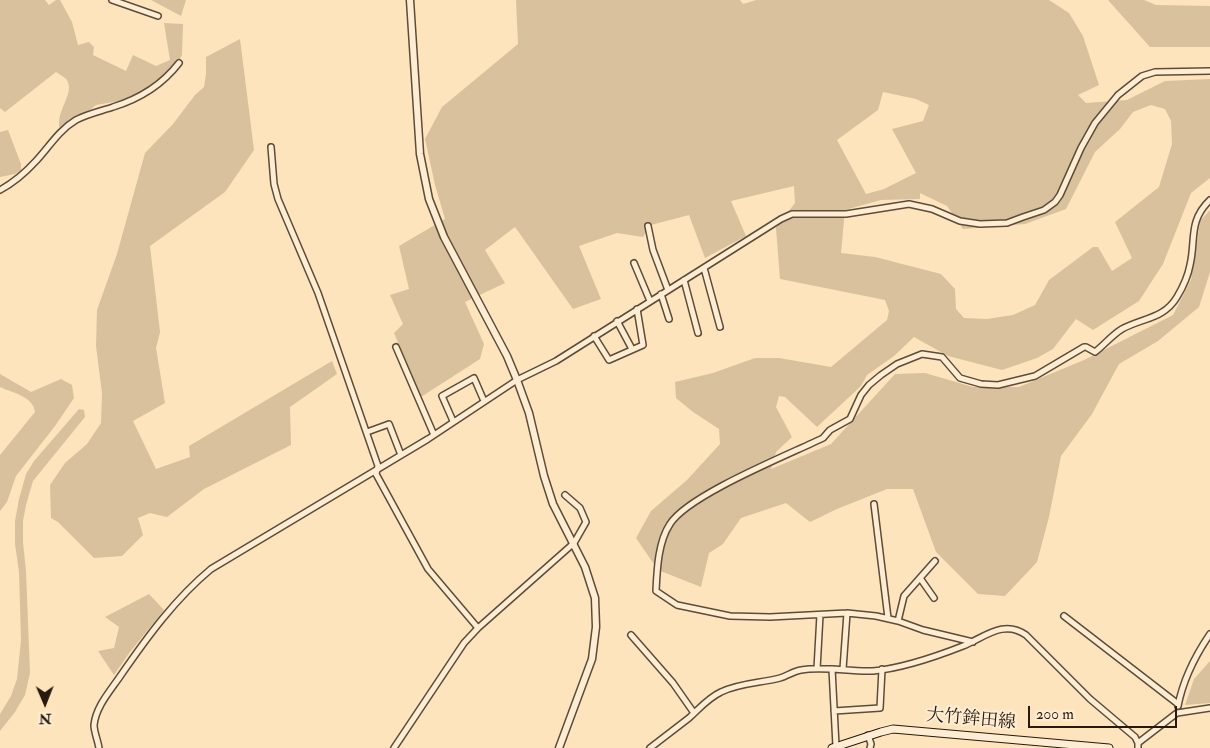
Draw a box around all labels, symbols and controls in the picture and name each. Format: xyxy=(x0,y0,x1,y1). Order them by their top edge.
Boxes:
north arrow xyxy=(20,678,70,728)
scale bar xyxy=(1030,696,1179,728)
street label: 大竹鉾田線 xyxy=(925,705,1017,735)
text: 200 m xyxy=(1036,705,1074,724)
text: N xyxy=(39,710,52,727)

